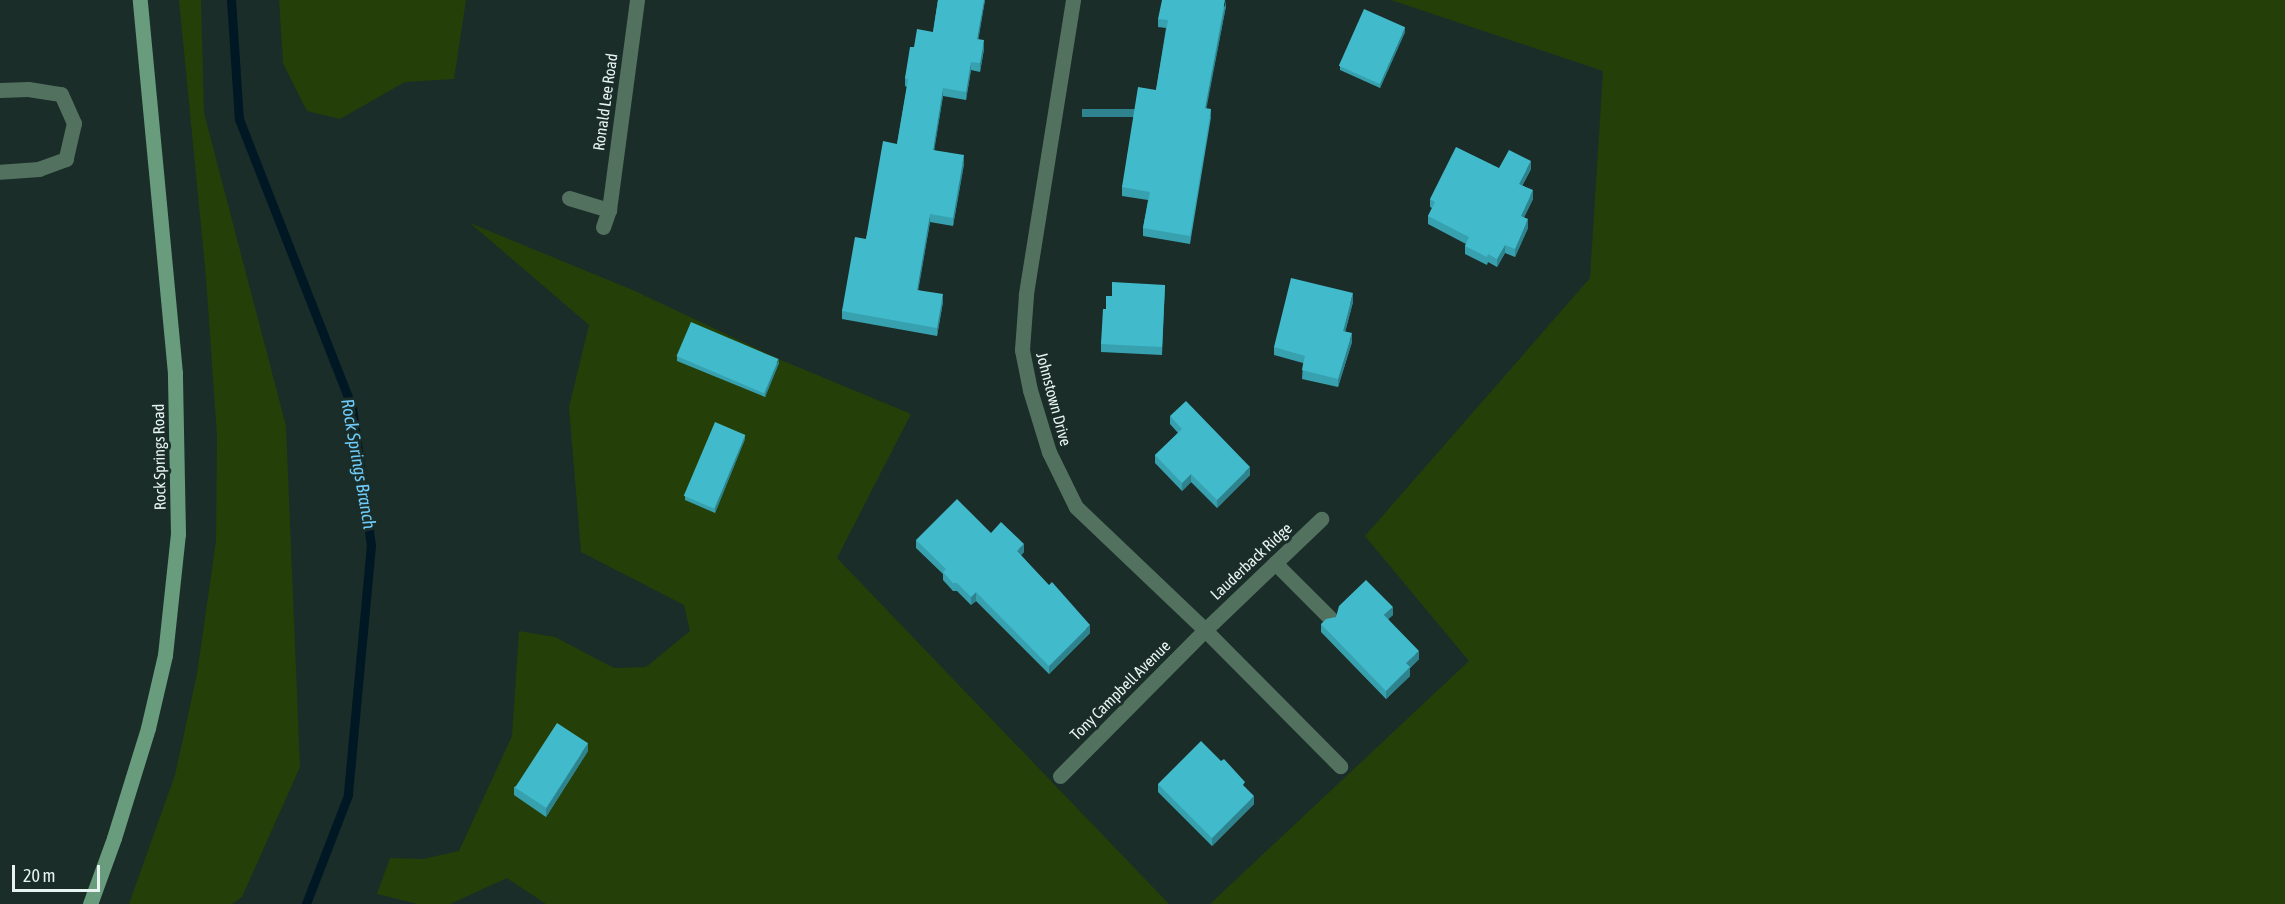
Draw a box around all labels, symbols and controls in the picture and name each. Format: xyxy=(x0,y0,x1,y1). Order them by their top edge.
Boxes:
street label: Ronald Lee Road xyxy=(589,52,621,152)
street label: Johnstown Drive xyxy=(1032,350,1076,448)
water label: Rock Springs Branch xyxy=(336,397,380,531)
street label: Rock Springs Road xyxy=(148,404,170,510)
street label: Lauderback Ridge xyxy=(1206,518,1296,604)
street label: Tony Campbell Avenue xyxy=(1066,636,1174,744)
scale bar xyxy=(15,853,104,891)
text: 20 m xyxy=(23,865,55,886)

